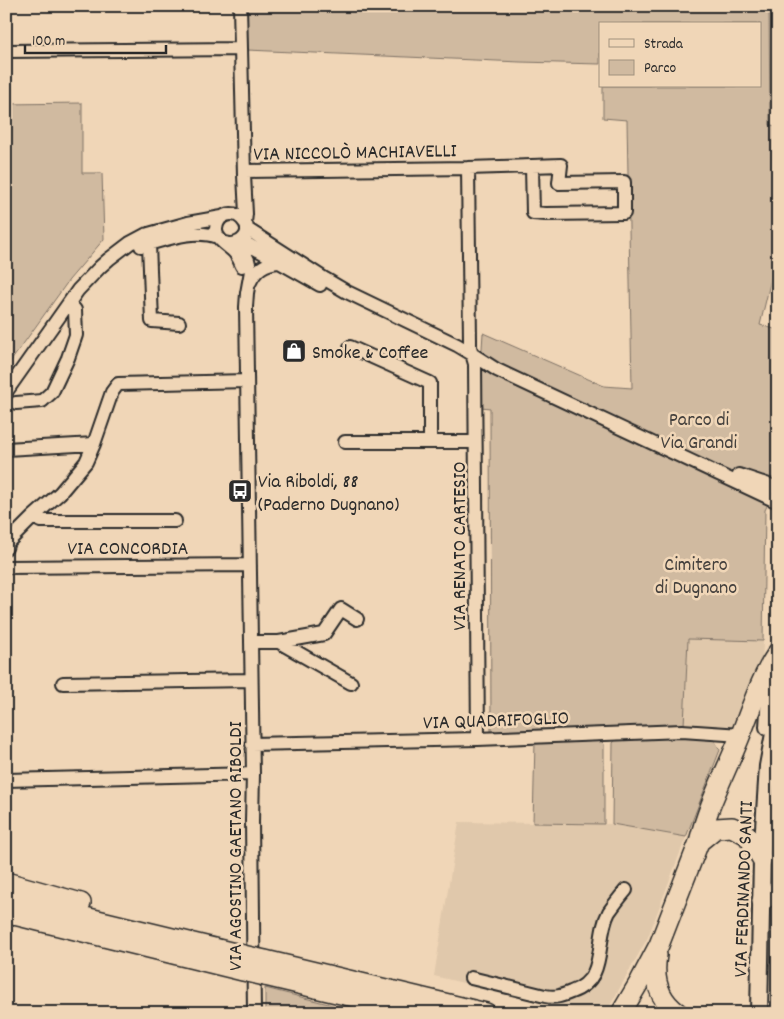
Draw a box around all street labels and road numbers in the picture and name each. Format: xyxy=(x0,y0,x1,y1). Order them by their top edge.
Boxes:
street label: VIA NICCOLÒ MACHIAVELLI xyxy=(253,138,457,170)
street label: VIA RENATO CARTESIO xyxy=(447,461,475,631)
street label: VIA CONCORDIA xyxy=(67,536,189,564)
street label: VIA QUADRIFOGLIO xyxy=(423,705,570,739)
street label: VIA AGOSTINO GAETANO RIBOLDI xyxy=(223,721,251,971)
street label: VIA FERDINANDO SANTI xyxy=(728,800,762,978)

